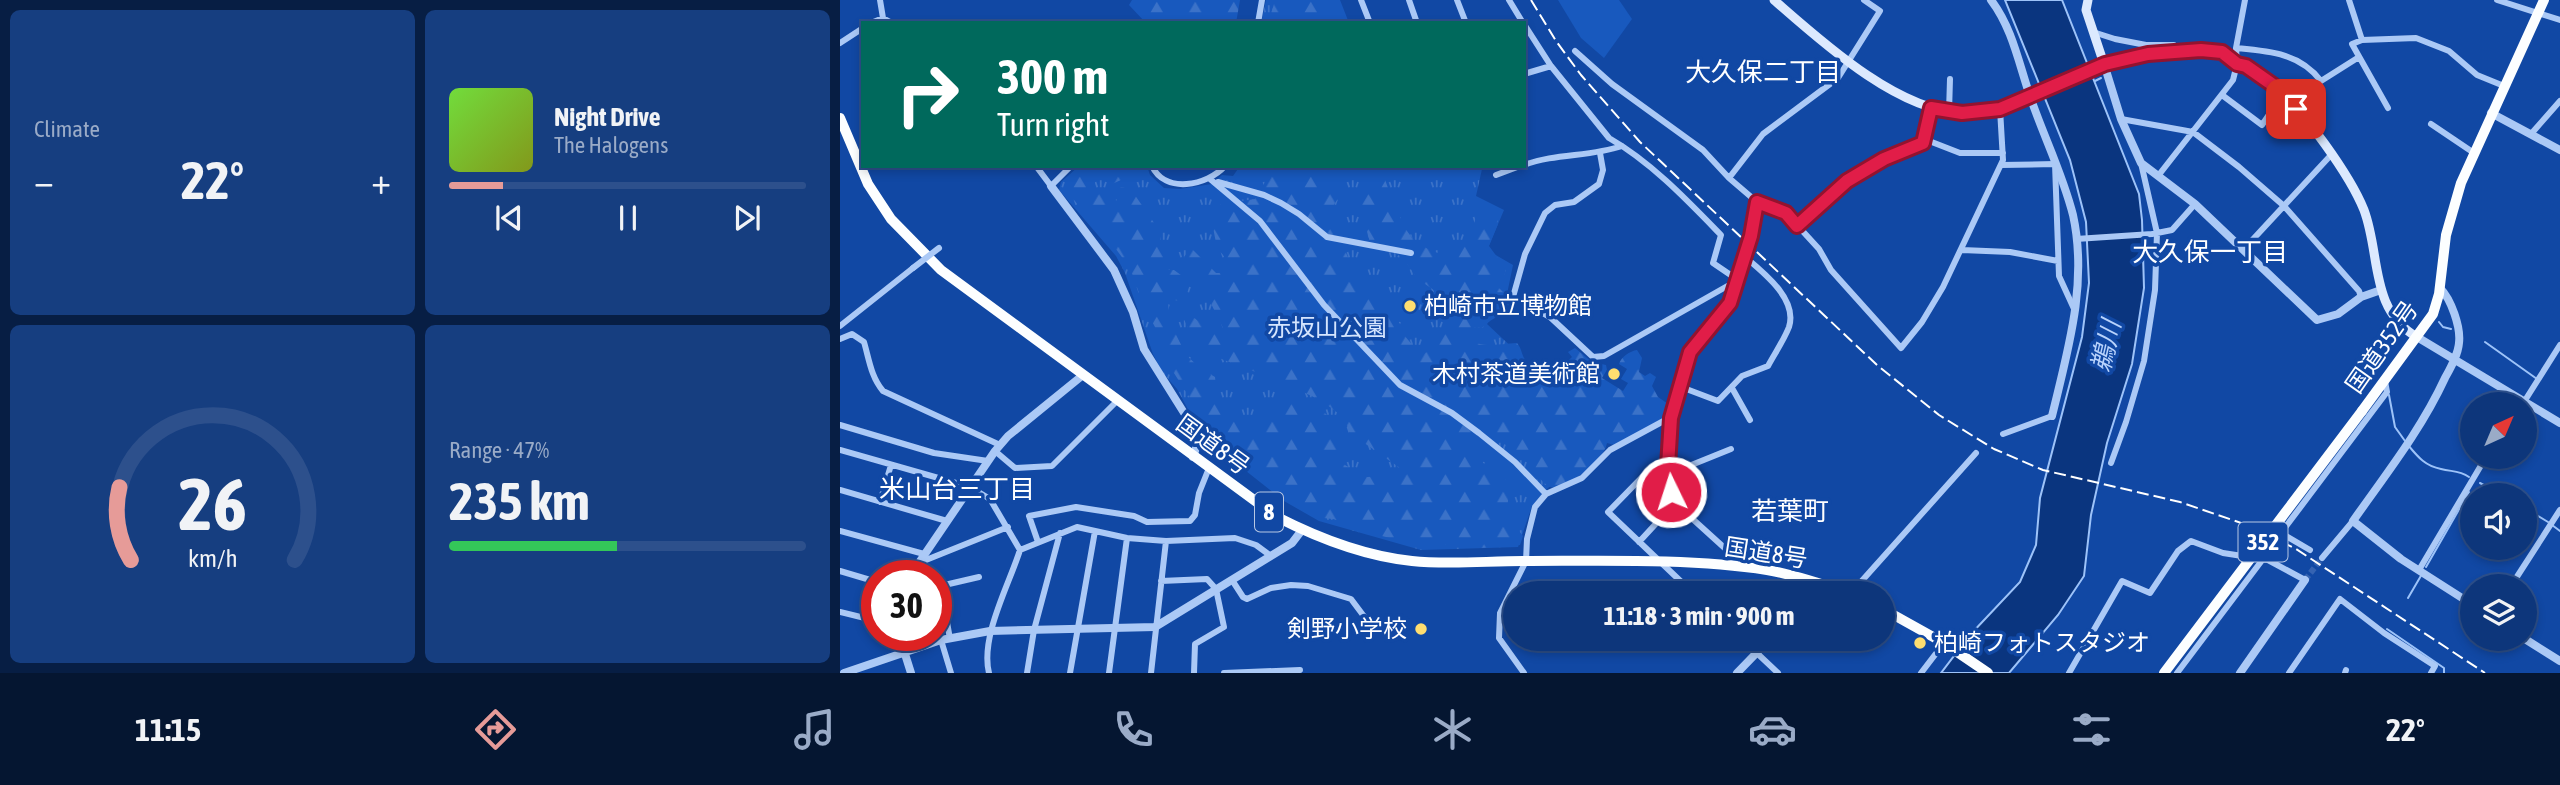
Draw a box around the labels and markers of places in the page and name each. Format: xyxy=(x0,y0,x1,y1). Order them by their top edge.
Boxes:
pin xyxy=(2266,79,2326,139)
place label: 柏崎市立博物館 xyxy=(1424,292,1592,319)
marker: 柏崎市立博物館 xyxy=(1402,298,1418,314)
place label: 木村茶道美術館 xyxy=(1432,360,1600,387)
marker: 木村茶道美術館 xyxy=(1606,366,1622,382)
place label: 剣野小学校 xyxy=(1287,615,1407,642)
marker: 剣野小学校 xyxy=(1413,621,1429,637)
place label: 柏崎フォトスタジオ xyxy=(1934,629,2150,656)
marker: 柏崎フォトスタジオ xyxy=(1912,635,1928,651)

